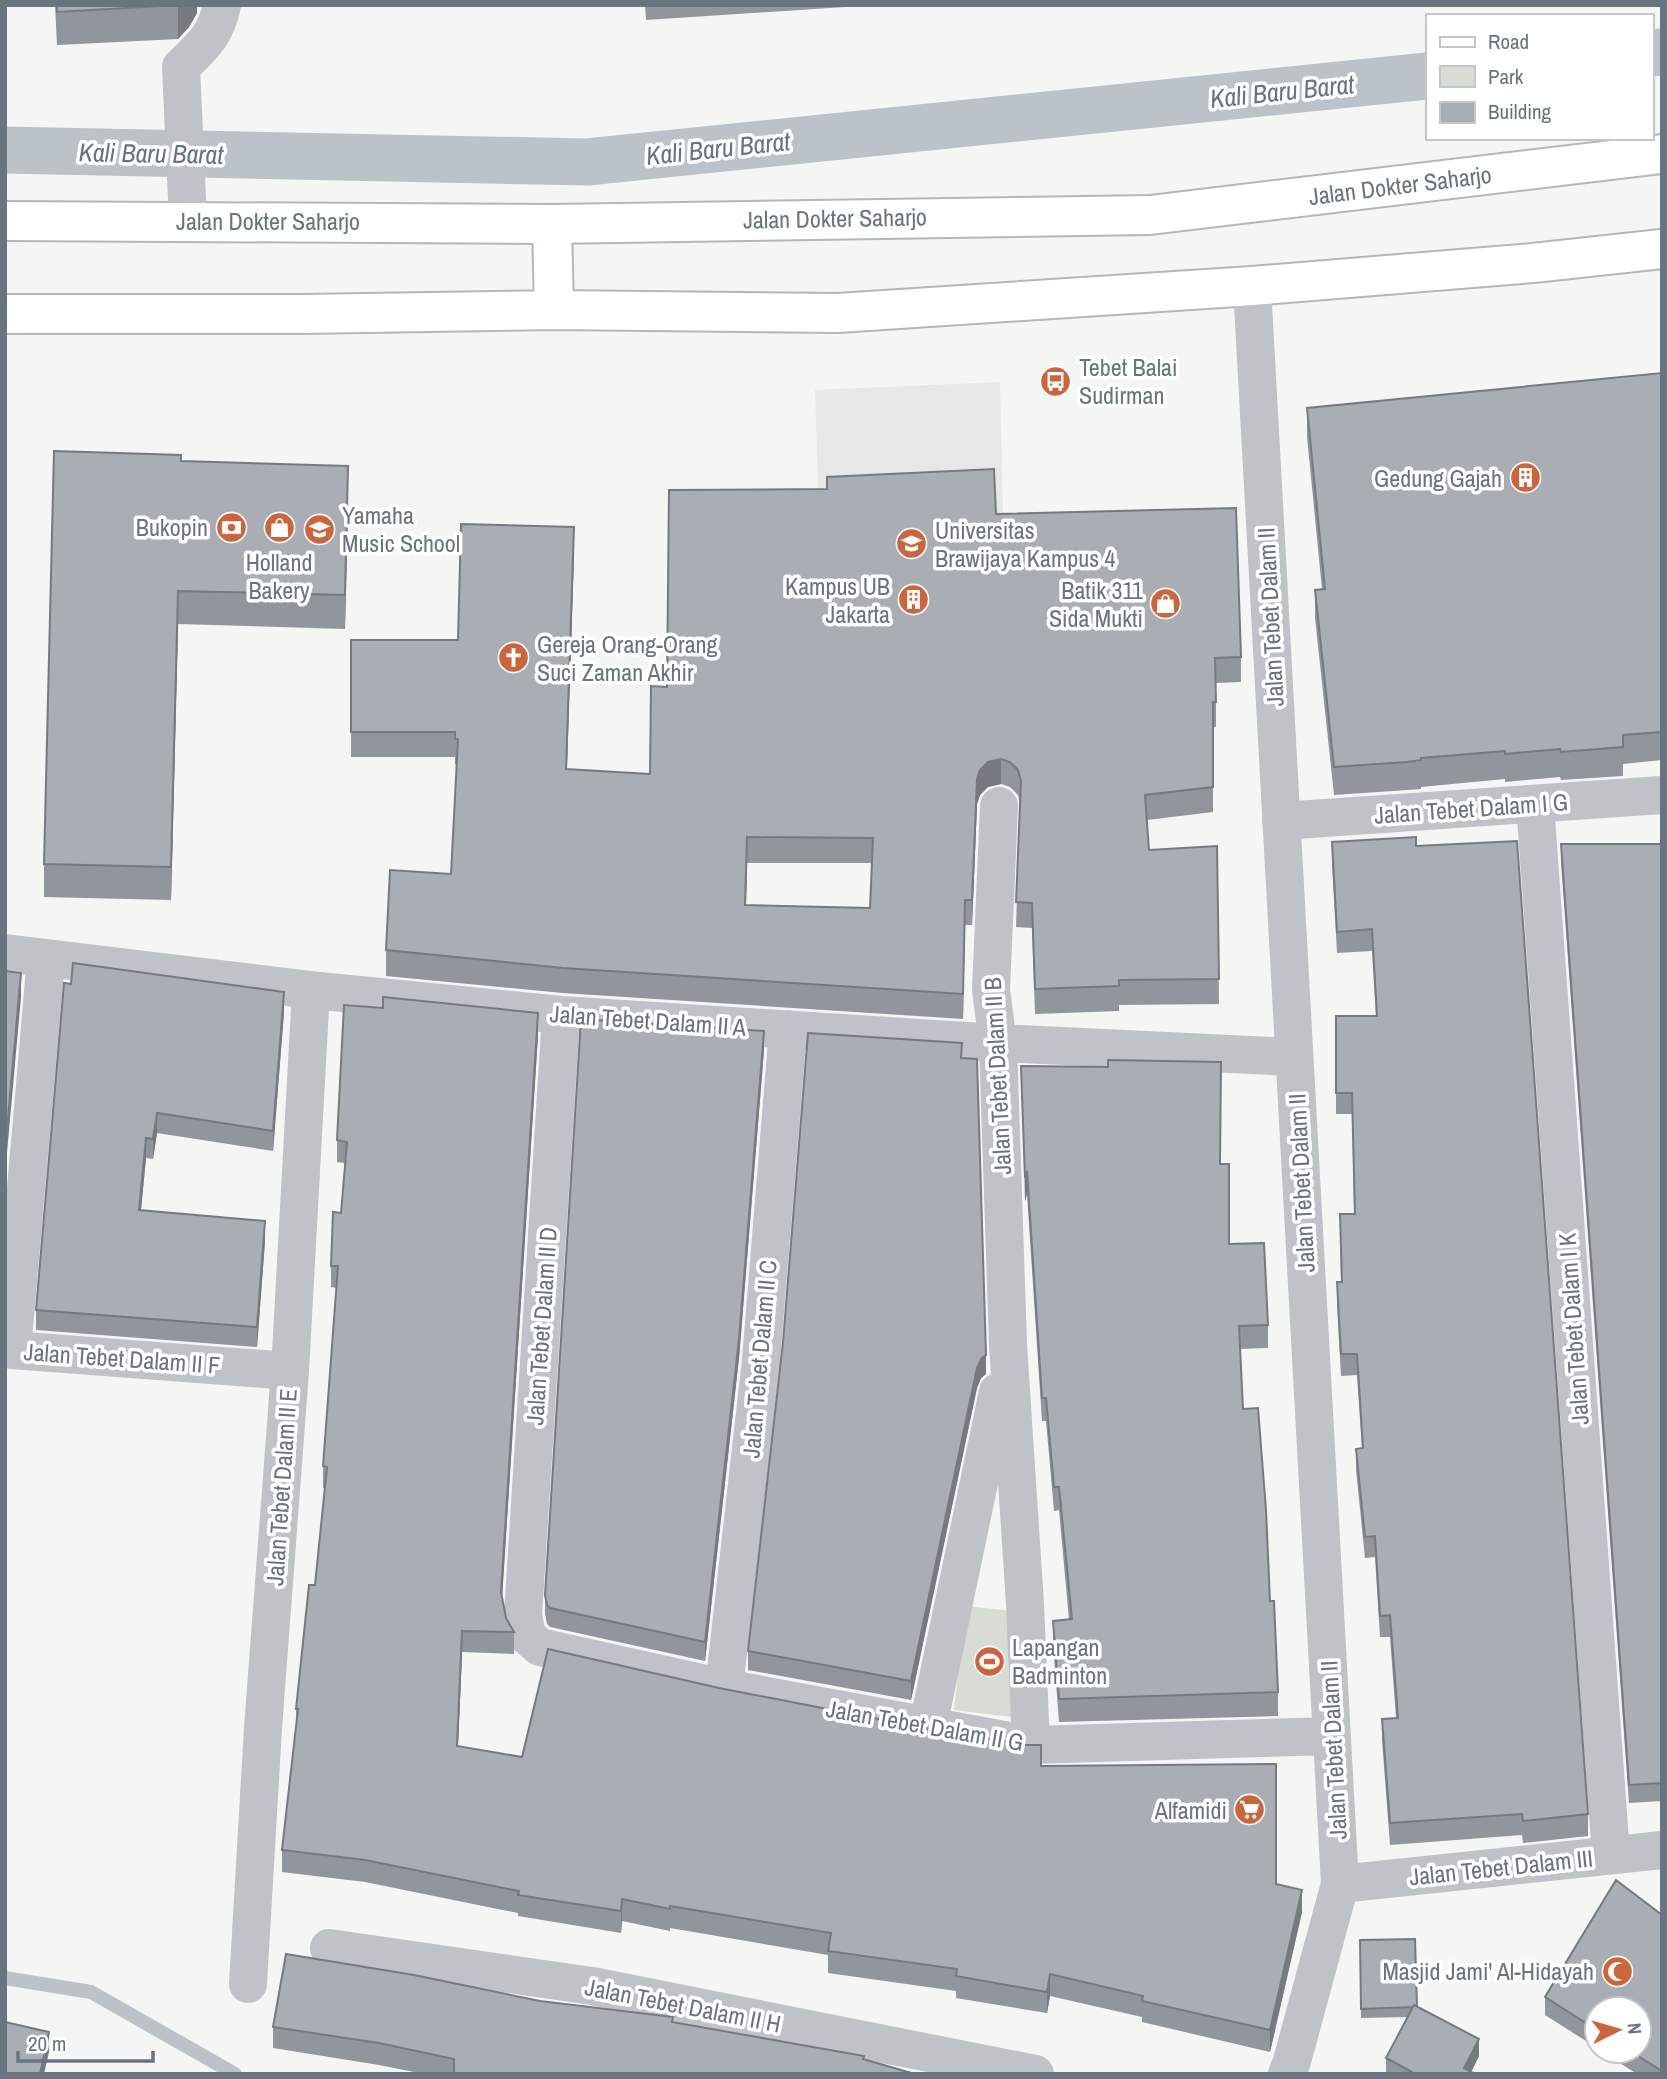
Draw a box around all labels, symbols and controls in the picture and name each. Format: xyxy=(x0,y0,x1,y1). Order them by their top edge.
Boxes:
legend xyxy=(1426,14,1653,140)
text: Road xyxy=(1488,27,1529,56)
text: Park xyxy=(1488,62,1524,91)
water label: Kali Baru Barat xyxy=(1208,66,1357,116)
text: Building xyxy=(1488,97,1552,126)
water label: Kali Baru Barat xyxy=(644,123,793,173)
water label: Kali Baru Barat xyxy=(78,134,225,172)
street label: Jalan Dokter Saharjo xyxy=(1307,158,1493,212)
street label: Jalan Dokter Saharjo xyxy=(743,200,927,236)
street label: Jalan Dokter Saharjo xyxy=(176,205,360,237)
place label: Tebet Balai Sudirman xyxy=(1079,351,1177,411)
bus stop icon: Tebet Balai Sudirman xyxy=(1039,364,1073,398)
building icon: Gedung Gajah xyxy=(1508,461,1542,495)
place label: Gedung Gajah xyxy=(1374,462,1502,494)
place label: Yamaha Music School xyxy=(342,499,460,559)
bank icon: Bukopin xyxy=(214,510,248,544)
place label: Bukopin xyxy=(136,511,208,543)
shop icon: Holland Bakery xyxy=(262,511,296,545)
school or university icon: Yamaha Music School xyxy=(302,512,336,546)
place label: Universitas Brawijaya Kampus 4 xyxy=(935,514,1116,574)
school or university icon: Universitas Brawijaya Kampus 4 xyxy=(895,527,929,561)
street label: Jalan Tebet Dalam II xyxy=(1249,527,1291,707)
place label: Holland Bakery xyxy=(246,546,312,606)
place label: Kampus UB Jakarta xyxy=(785,570,890,630)
place label: Batik 311 Sida Mukti xyxy=(1049,574,1143,634)
building icon: Kampus UB Jakarta xyxy=(896,583,930,617)
shop icon: Batik 311 Sida Mukti xyxy=(1149,587,1183,621)
place label: Gereja Orang-Orang Suci Zaman Akhir xyxy=(537,628,718,688)
church icon: Gereja Orang-Orang Suci Zaman Akhir xyxy=(497,641,531,675)
street label: Jalan Tebet Dalam I G xyxy=(1373,785,1569,831)
street label: Jalan Tebet Dalam II B xyxy=(976,976,1018,1176)
street label: Jalan Tebet Dalam II A xyxy=(549,997,748,1043)
street label: Jalan Tebet Dalam II xyxy=(1280,1093,1322,1273)
street label: Jalan Tebet Dalam II D xyxy=(518,1226,564,1426)
street label: Jalan Tebet Dalam I K xyxy=(1550,1232,1596,1426)
street label: Jalan Tebet Dalam II C xyxy=(734,1259,784,1459)
street label: Jalan Tebet Dalam II F xyxy=(23,1335,221,1381)
street label: Jalan Tebet Dalam II E xyxy=(258,1387,304,1587)
place label: Lapangan Badminton xyxy=(1012,1631,1107,1691)
sports icon: Lapangan Badminton xyxy=(972,1644,1006,1678)
street label: Jalan Tebet Dalam II xyxy=(1312,1660,1354,1840)
street label: Jalan Tebet Dalam II G xyxy=(824,1692,1026,1758)
supermarket icon: Alfamidi xyxy=(1233,1793,1267,1827)
place label: Alfamidi xyxy=(1154,1794,1227,1826)
street label: Jalan Tebet Dalam III xyxy=(1408,1841,1594,1893)
mosque icon: Masjid Jami' Al-Hidayah xyxy=(1600,1954,1634,1988)
place label: Masjid Jami' Al-Hidayah xyxy=(1382,1955,1594,1987)
street label: Jalan Tebet Dalam II H xyxy=(582,1970,784,2040)
north arrow xyxy=(1583,1995,1653,2065)
scale bar xyxy=(18,2020,152,2064)
text: N xyxy=(1621,2022,1648,2035)
text: 20 m xyxy=(28,2029,66,2058)

